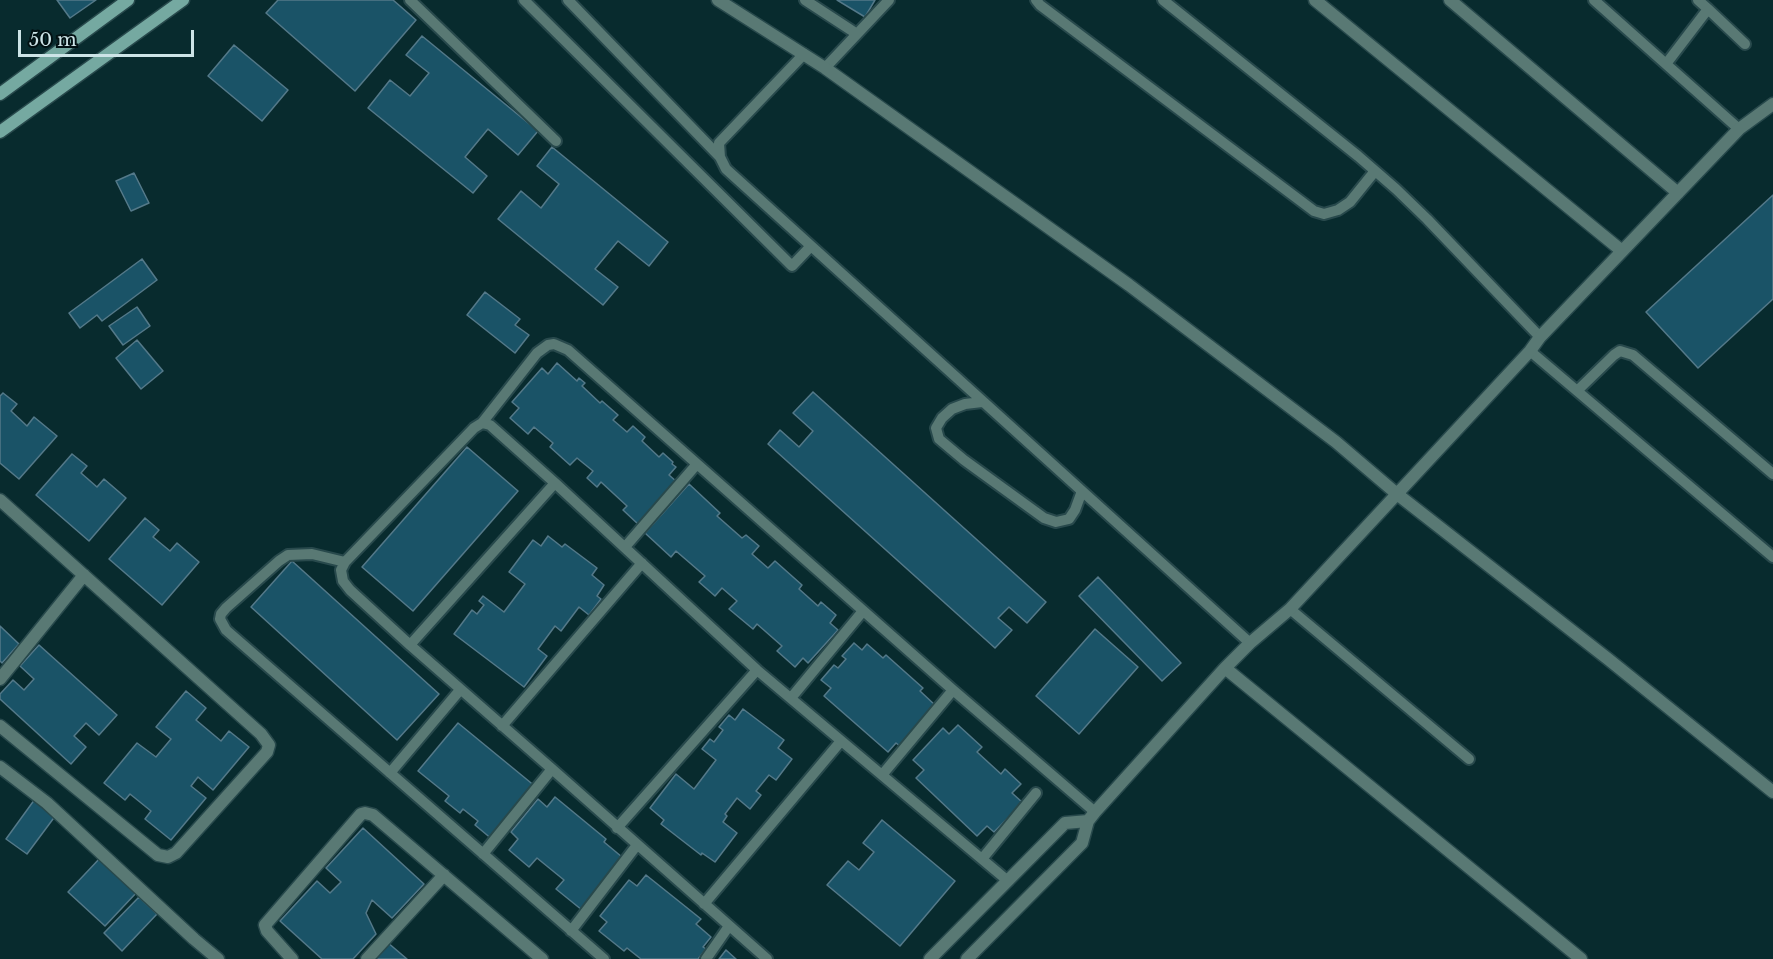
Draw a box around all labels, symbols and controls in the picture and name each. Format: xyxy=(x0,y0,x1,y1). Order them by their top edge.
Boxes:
scale bar xyxy=(21,18,196,56)
text: 50 m xyxy=(29,29,77,51)

